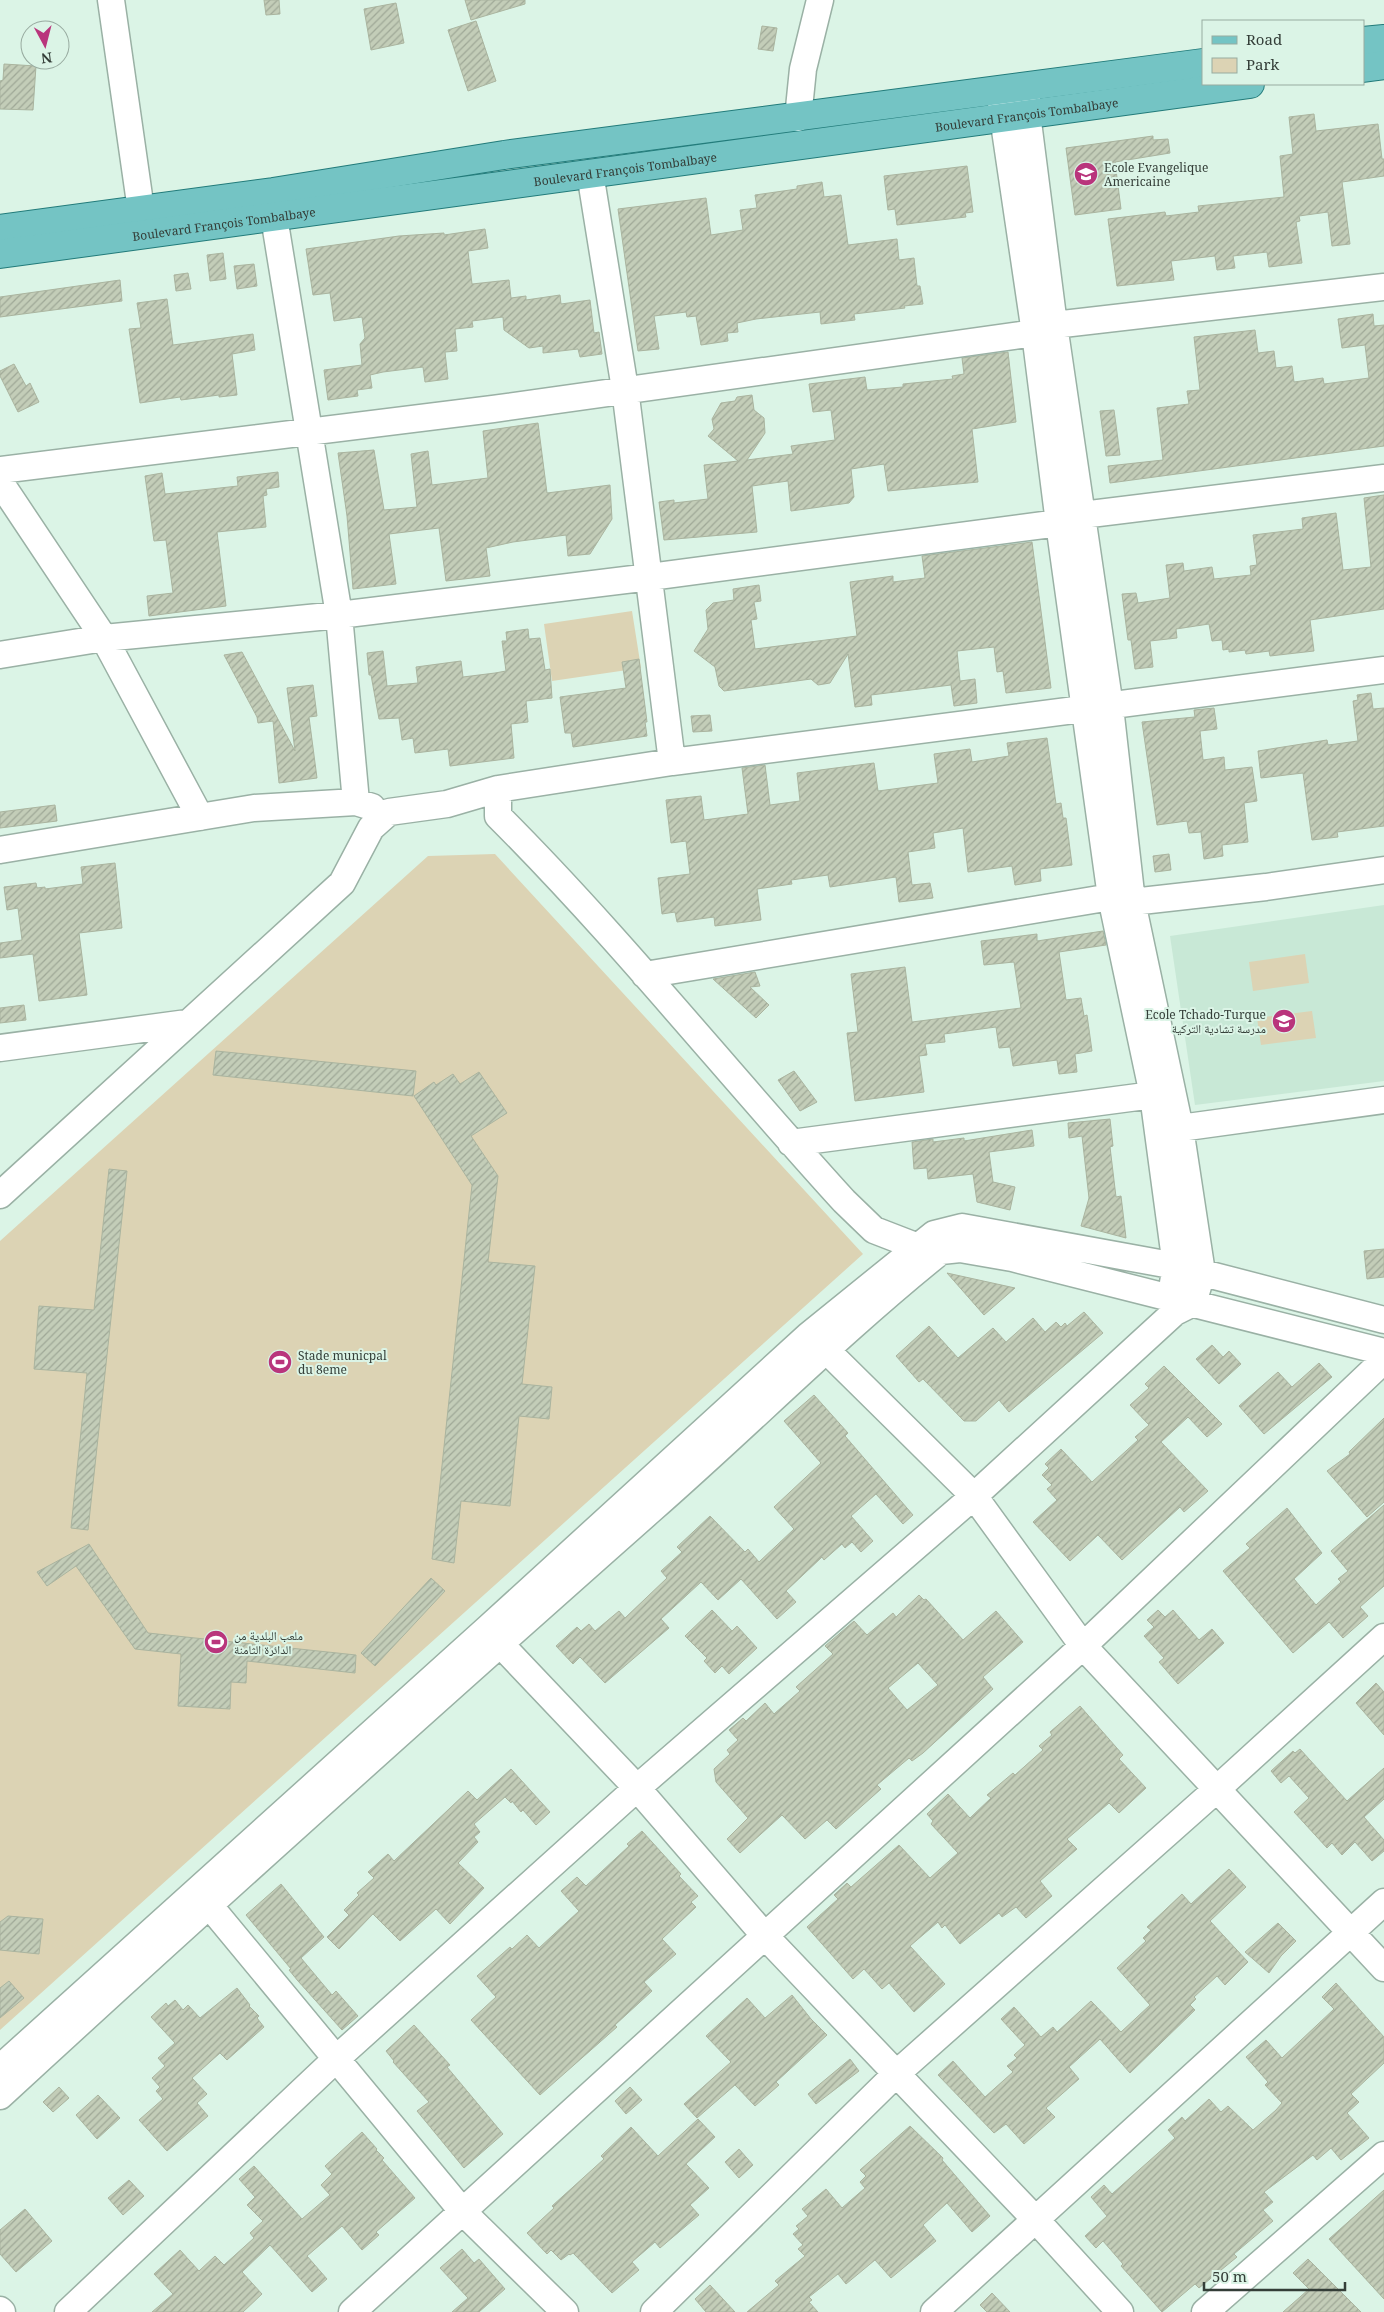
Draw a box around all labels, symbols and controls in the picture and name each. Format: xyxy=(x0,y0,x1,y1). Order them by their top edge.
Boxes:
north arrow xyxy=(20,20,70,70)
legend xyxy=(1202,20,1364,85)
text: Road xyxy=(1246,29,1282,49)
text: N xyxy=(40,48,53,69)
text: Park xyxy=(1246,54,1280,74)
street label: Boulevard François Tombalbaye xyxy=(934,94,1119,135)
street label: Boulevard François Tombalbaye xyxy=(533,148,718,190)
place label: Ecole Evangelique Americaine xyxy=(1104,159,1208,190)
school or university icon: Ecole Evangelique Americaine xyxy=(1073,161,1099,187)
street label: Boulevard François Tombalbaye xyxy=(131,203,317,244)
place label: Ecole Tchado-Turque مدرسة تشادية التركية xyxy=(1145,1006,1266,1037)
school or university icon: Ecole Tchado-Turque مدرسة تشادية التركية xyxy=(1271,1008,1297,1034)
place label: Stade municpal du 8eme xyxy=(298,1347,387,1378)
sports icon: Stade municpal du 8eme xyxy=(267,1349,293,1375)
place label: ملعب البلدية من الدائرة الثامنة xyxy=(234,1627,303,1658)
sports icon: ملعب البلدية من الدائرة الثامنة xyxy=(203,1629,229,1655)
scale bar xyxy=(1204,2260,1345,2292)
text: 50 m xyxy=(1212,2266,1247,2286)

